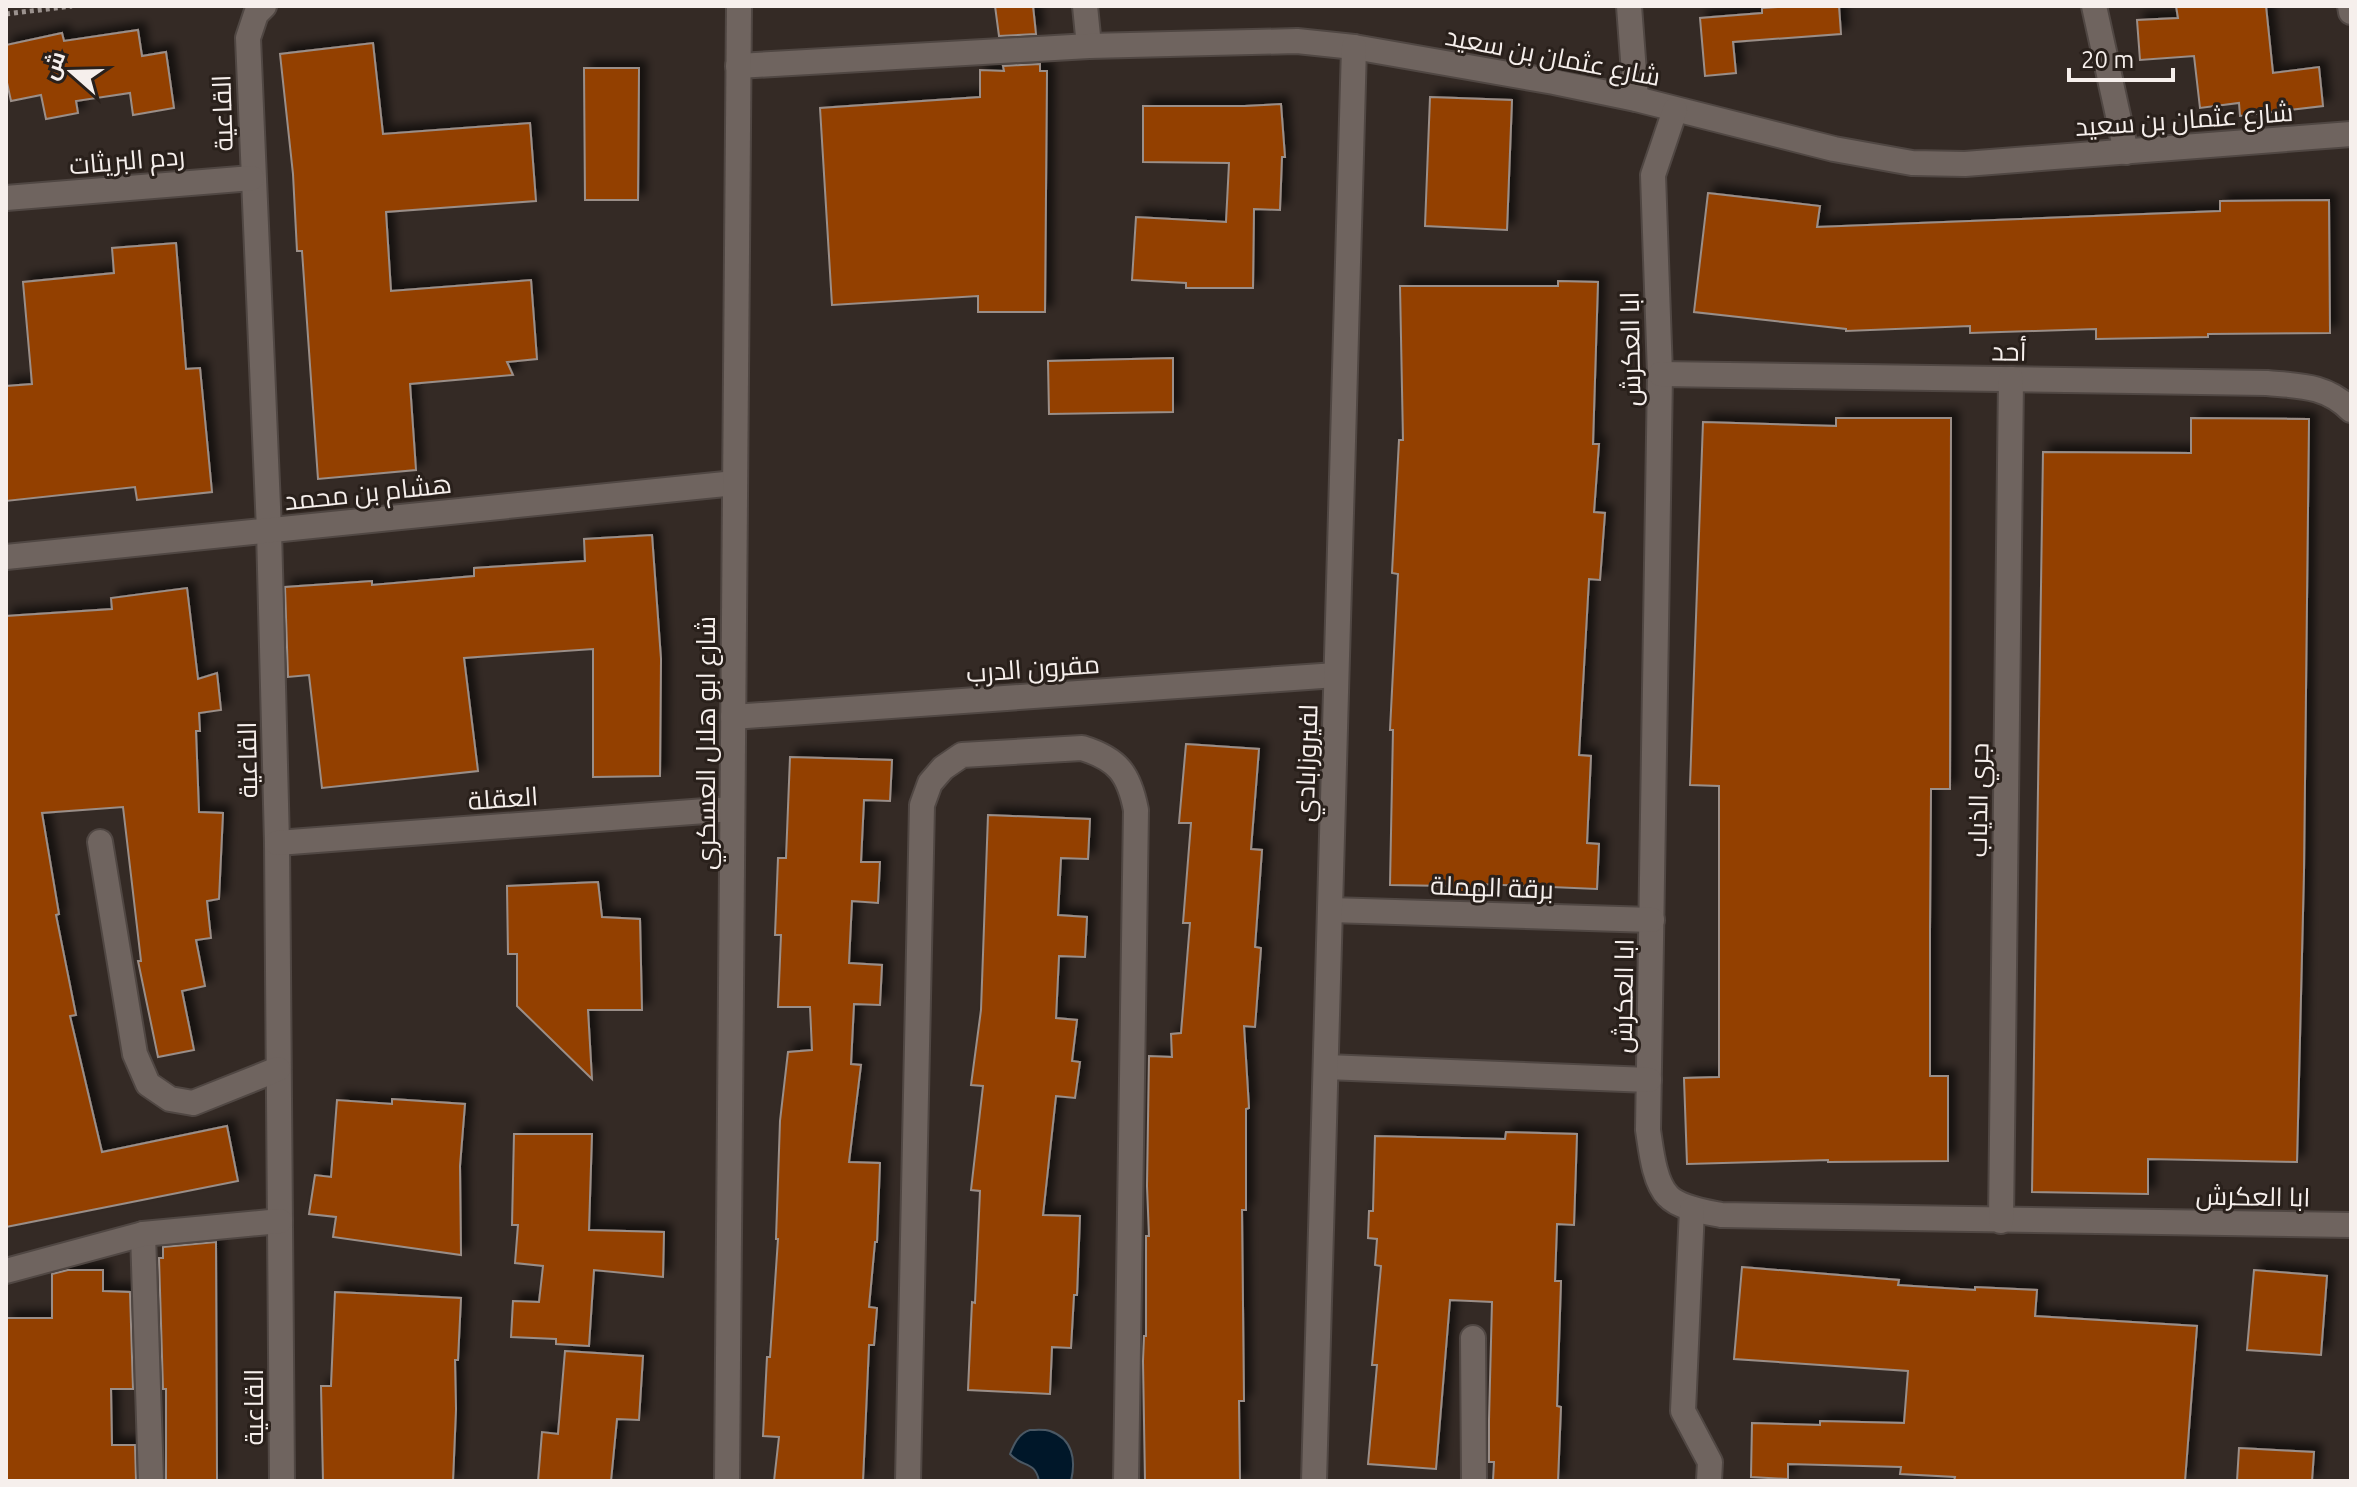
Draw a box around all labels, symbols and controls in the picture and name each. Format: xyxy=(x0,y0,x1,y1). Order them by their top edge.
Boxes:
street label: شارع عثمان بن سعيد xyxy=(1442,21,1663,94)
north arrow xyxy=(32,32,112,112)
scale bar xyxy=(2069,32,2173,82)
text: 20 m xyxy=(2081,46,2134,73)
text: ش xyxy=(36,47,71,83)
street label: القاعية xyxy=(206,74,238,152)
street label: شارع عثمان بن سعيد xyxy=(2074,97,2294,144)
street label: ردم البريثات xyxy=(68,140,186,183)
street label: ابا العكرش xyxy=(1615,291,1647,407)
street label: أحد xyxy=(1991,334,2027,366)
street label: هشام بن محمد xyxy=(283,469,453,519)
street label: شارع ابو هلال العسكري xyxy=(691,616,726,870)
street label: مقرون الدرب xyxy=(965,649,1101,688)
street label: لفيروزابادي xyxy=(1289,704,1329,823)
street label: القاعية xyxy=(232,722,262,798)
street label: جري الذياب xyxy=(1963,742,1999,858)
street label: العقلة xyxy=(467,781,539,815)
street label: برقة الهملة xyxy=(1430,870,1554,906)
street label: ابا العكرش xyxy=(1608,938,1640,1054)
street label: ابا العكرش xyxy=(2195,1181,2311,1213)
street label: القاعية xyxy=(239,1369,268,1445)

